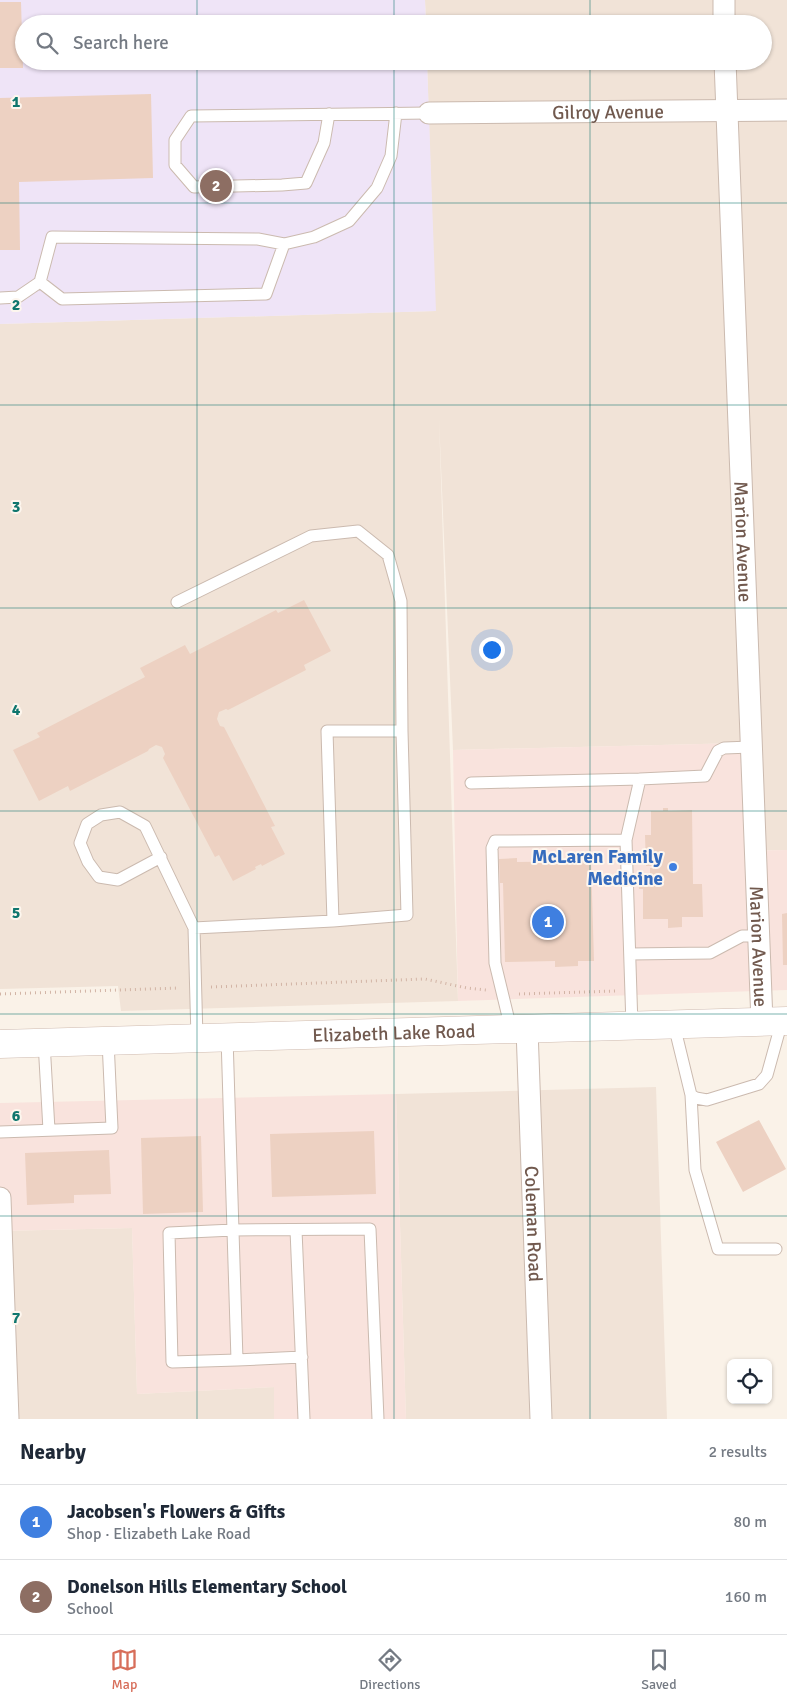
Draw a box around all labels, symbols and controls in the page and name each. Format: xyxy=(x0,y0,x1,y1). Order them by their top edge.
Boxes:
search box xyxy=(15,15,772,70)
icon: search xyxy=(33,29,61,57)
text: Search here xyxy=(73,31,169,55)
text: 1 xyxy=(12,92,21,112)
street label: Gilroy Avenue xyxy=(552,100,664,125)
pin: 2 xyxy=(200,167,232,205)
text: 2 xyxy=(12,295,20,315)
street label: Marion Avenue xyxy=(728,481,757,603)
text: 3 xyxy=(12,497,20,517)
your location xyxy=(479,637,505,663)
text: 4 xyxy=(12,700,21,720)
place label: McLaren Family Medicine xyxy=(532,845,664,891)
marker: McLaren Family Medicine xyxy=(667,861,679,873)
street label: Marion Avenue xyxy=(744,885,772,1008)
text: 5 xyxy=(12,903,20,923)
pin: 1 xyxy=(532,903,564,941)
street label: Elizabeth Lake Road xyxy=(312,1019,476,1048)
text: 6 xyxy=(12,1106,21,1126)
street label: Coleman Road xyxy=(519,1165,547,1282)
text: 7 xyxy=(12,1308,21,1328)
map controls xyxy=(727,1359,772,1404)
button: locate xyxy=(727,1359,772,1404)
text: Nearby xyxy=(20,1439,86,1465)
text: 2 results xyxy=(708,1442,767,1462)
text: Jacobsen's Flowers & Gifts xyxy=(67,1500,285,1524)
text: 1 xyxy=(32,1512,40,1532)
text: 80 m xyxy=(733,1512,767,1532)
text: Shop · Elizabeth Lake Road xyxy=(67,1524,251,1544)
text: Donelson Hills Elementary School xyxy=(67,1575,347,1599)
text: 2 xyxy=(32,1587,40,1607)
text: 160 m xyxy=(725,1587,767,1607)
text: School xyxy=(67,1599,113,1619)
tab: Map xyxy=(110,1646,138,1693)
tab: Directions xyxy=(359,1646,420,1693)
tab: Saved xyxy=(641,1646,677,1693)

